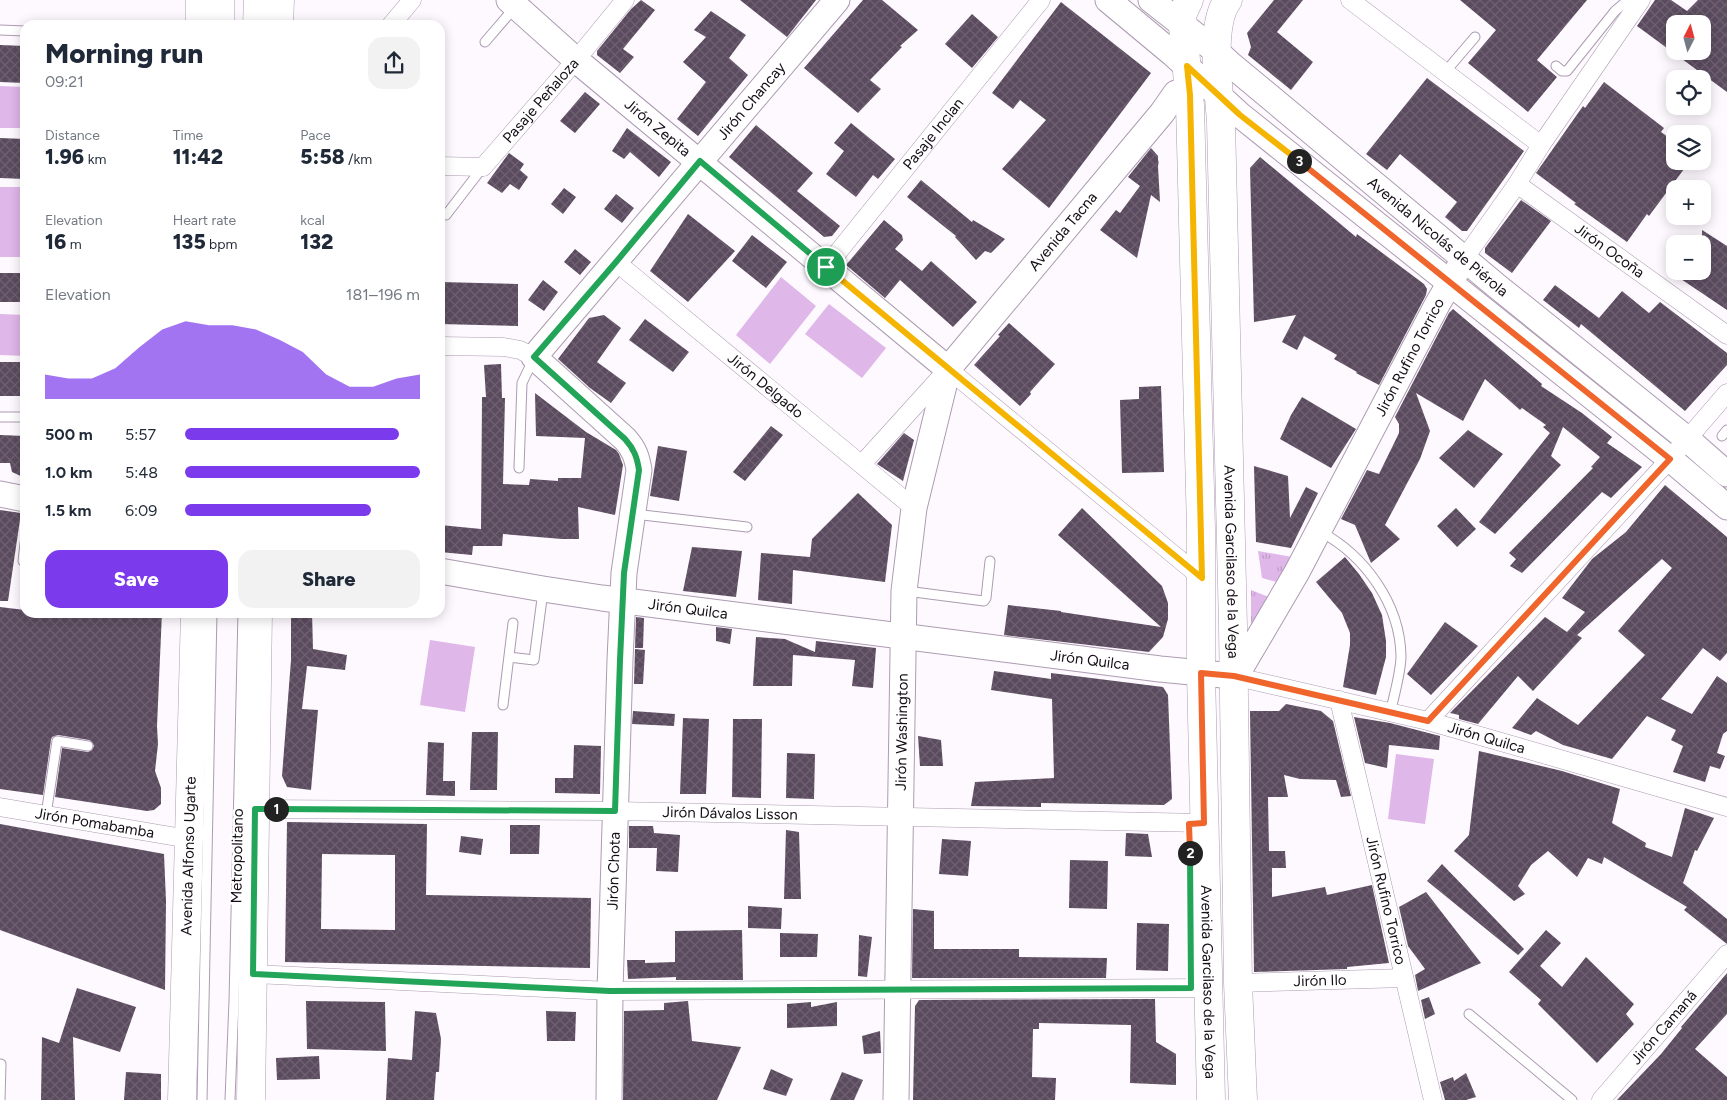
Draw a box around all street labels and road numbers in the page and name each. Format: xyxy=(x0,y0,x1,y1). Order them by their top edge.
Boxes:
street label: Pasaje Peñaloza xyxy=(499,54,582,147)
street label: Jirón Chancay xyxy=(713,59,789,144)
street label: Pasaje Inclan xyxy=(899,94,967,173)
street label: Jirón Zepita xyxy=(621,95,694,160)
street label: Avenida Nicolás de Piérola xyxy=(1364,173,1512,300)
street label: Avenida Tacna xyxy=(1025,188,1101,274)
street label: Jirón Ocoña xyxy=(1571,219,1648,282)
street label: Jirón Rufino Torrico xyxy=(1371,294,1448,419)
street label: Jirón Delgado xyxy=(724,349,807,422)
street label: Avenida Garcilaso de la Vega xyxy=(1220,465,1242,659)
street label: Jirón Quilca xyxy=(647,595,729,623)
street label: Jirón Quilca xyxy=(1049,646,1131,674)
street label: Jirón Washington xyxy=(892,673,912,791)
street label: Jirón Quilca xyxy=(1446,718,1527,757)
street label: Avenida Alfonso Ugarte xyxy=(177,776,200,936)
street label: Jirón Dávalos Lisson xyxy=(662,803,798,824)
street label: Jirón Pomabamba xyxy=(34,804,156,842)
street label: Metropolitano xyxy=(227,808,247,904)
street label: Jirón Chota xyxy=(603,832,624,910)
street label: Jirón Rufino Torrico xyxy=(1362,835,1410,967)
street label: Avenida Garcilaso de la Vega xyxy=(1197,885,1220,1079)
street label: Jirón Ilo xyxy=(1293,971,1347,990)
street label: Jirón Camaná xyxy=(1627,987,1701,1068)

